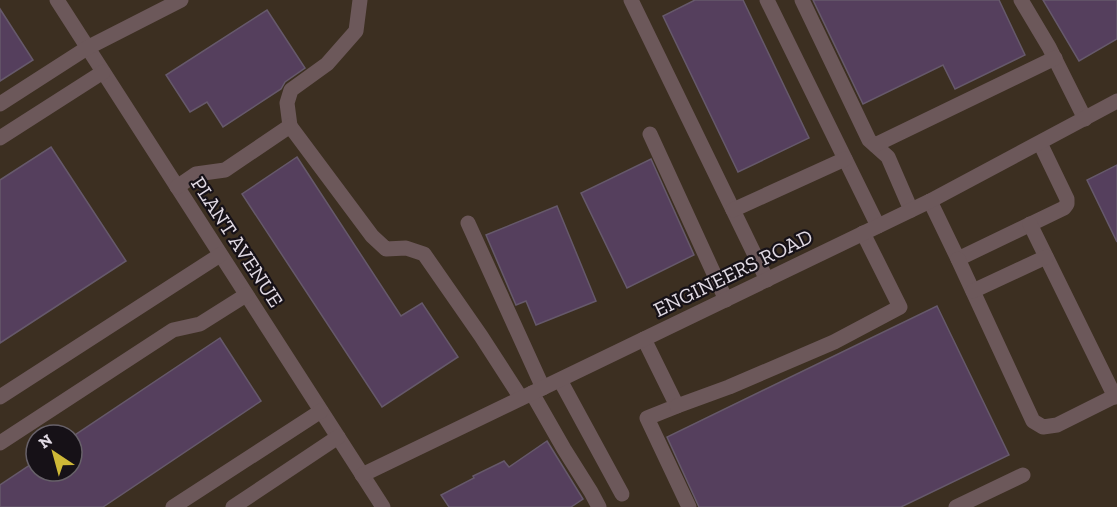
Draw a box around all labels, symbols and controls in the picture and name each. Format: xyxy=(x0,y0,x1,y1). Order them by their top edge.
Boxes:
street label: PLANT AVENUE xyxy=(186,172,289,312)
street label: ENGINEERS ROAD xyxy=(649,223,816,322)
north arrow xyxy=(24,423,84,483)
text: N xyxy=(35,430,56,453)

